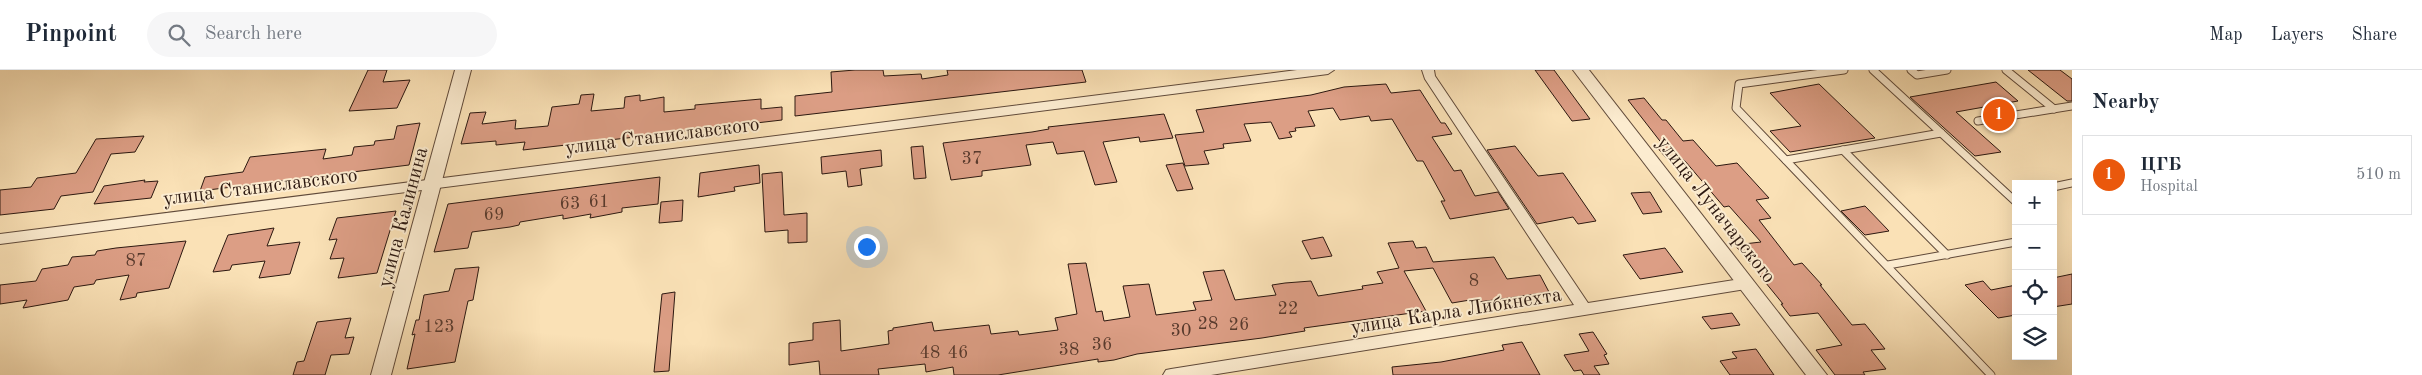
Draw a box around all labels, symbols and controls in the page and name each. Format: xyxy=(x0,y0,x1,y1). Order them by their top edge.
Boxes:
search box xyxy=(147,12,497,57)
icon: search xyxy=(165,21,193,49)
text: Pinpoint xyxy=(25,23,117,47)
text: Search here xyxy=(205,25,302,44)
text: Map xyxy=(2209,26,2243,44)
text: Layers xyxy=(2271,26,2323,44)
text: Share xyxy=(2351,26,2397,44)
text: Nearby xyxy=(2092,92,2160,113)
pin: 1 xyxy=(1983,96,2015,134)
street label: улица Станиславского xyxy=(564,115,761,159)
street label: улица Луначарского xyxy=(1652,133,1779,287)
street label: улица Калинина xyxy=(376,145,432,290)
house number: 37 xyxy=(962,150,982,168)
text: ЦГБ xyxy=(2140,156,2182,175)
street label: улица Станиславского xyxy=(162,166,359,210)
text: 1 xyxy=(2104,167,2114,183)
text: 510 m xyxy=(2356,167,2401,183)
text: Hospital xyxy=(2140,179,2198,195)
map controls xyxy=(2012,180,2057,360)
button: + xyxy=(2012,180,2057,225)
house number: 61 xyxy=(589,193,609,211)
house number: 63 xyxy=(560,195,580,213)
house number: 69 xyxy=(484,206,504,224)
button: − xyxy=(2012,225,2057,270)
your location xyxy=(854,234,880,260)
house number: 87 xyxy=(126,252,146,270)
button: locate xyxy=(2012,270,2057,315)
house number: 8 xyxy=(1469,272,1479,290)
street label: улица Карла Либкнехта xyxy=(1349,285,1563,339)
house number: 22 xyxy=(1278,300,1298,318)
house number: 28 xyxy=(1198,315,1218,333)
button: layers xyxy=(2012,315,2057,360)
house number: 26 xyxy=(1229,316,1249,334)
house number: 123 xyxy=(423,318,455,336)
house number: 30 xyxy=(1171,322,1191,340)
house number: 36 xyxy=(1092,336,1112,354)
house number: 38 xyxy=(1059,341,1079,359)
house number: 48 xyxy=(920,344,940,362)
house number: 46 xyxy=(948,344,968,362)

